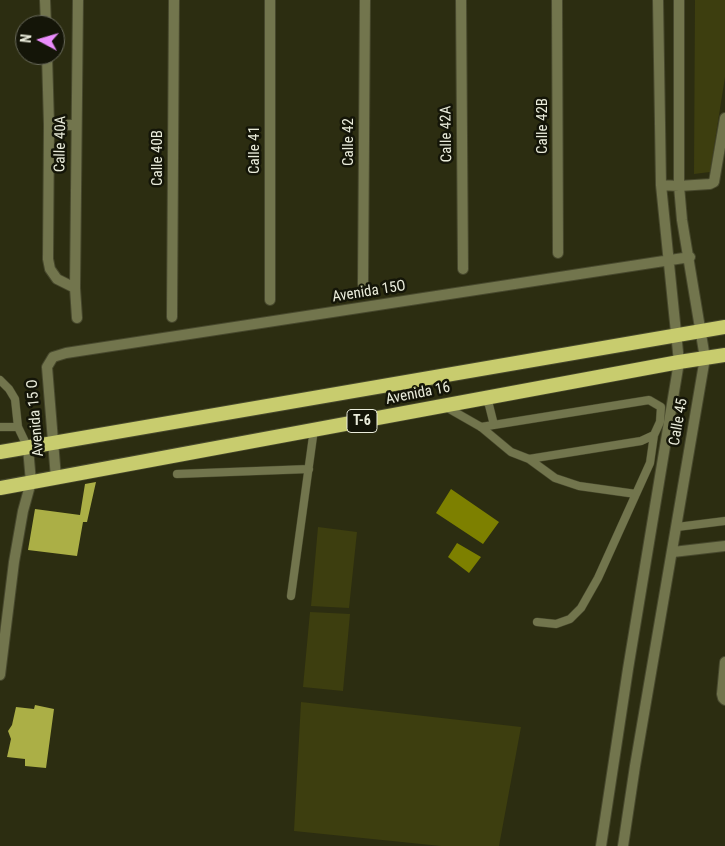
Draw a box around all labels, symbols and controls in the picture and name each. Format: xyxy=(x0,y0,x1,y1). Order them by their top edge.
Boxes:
north arrow xyxy=(15,15,65,65)
text: N xyxy=(18,33,34,44)
street label: Calle 42B xyxy=(534,98,552,154)
street label: Calle 42A xyxy=(438,106,456,162)
street label: Calle 40A xyxy=(52,116,70,172)
street label: Calle 42 xyxy=(340,118,358,166)
street label: Calle 41 xyxy=(246,126,264,174)
street label: Calle 40B xyxy=(149,130,167,186)
street label: Avenida 15O xyxy=(331,277,407,307)
street label: Avenida 15 O xyxy=(24,379,48,457)
street label: Avenida 16 xyxy=(384,379,452,409)
street label: Calle 45 xyxy=(666,397,692,447)
road number: T-6 xyxy=(347,410,377,432)

